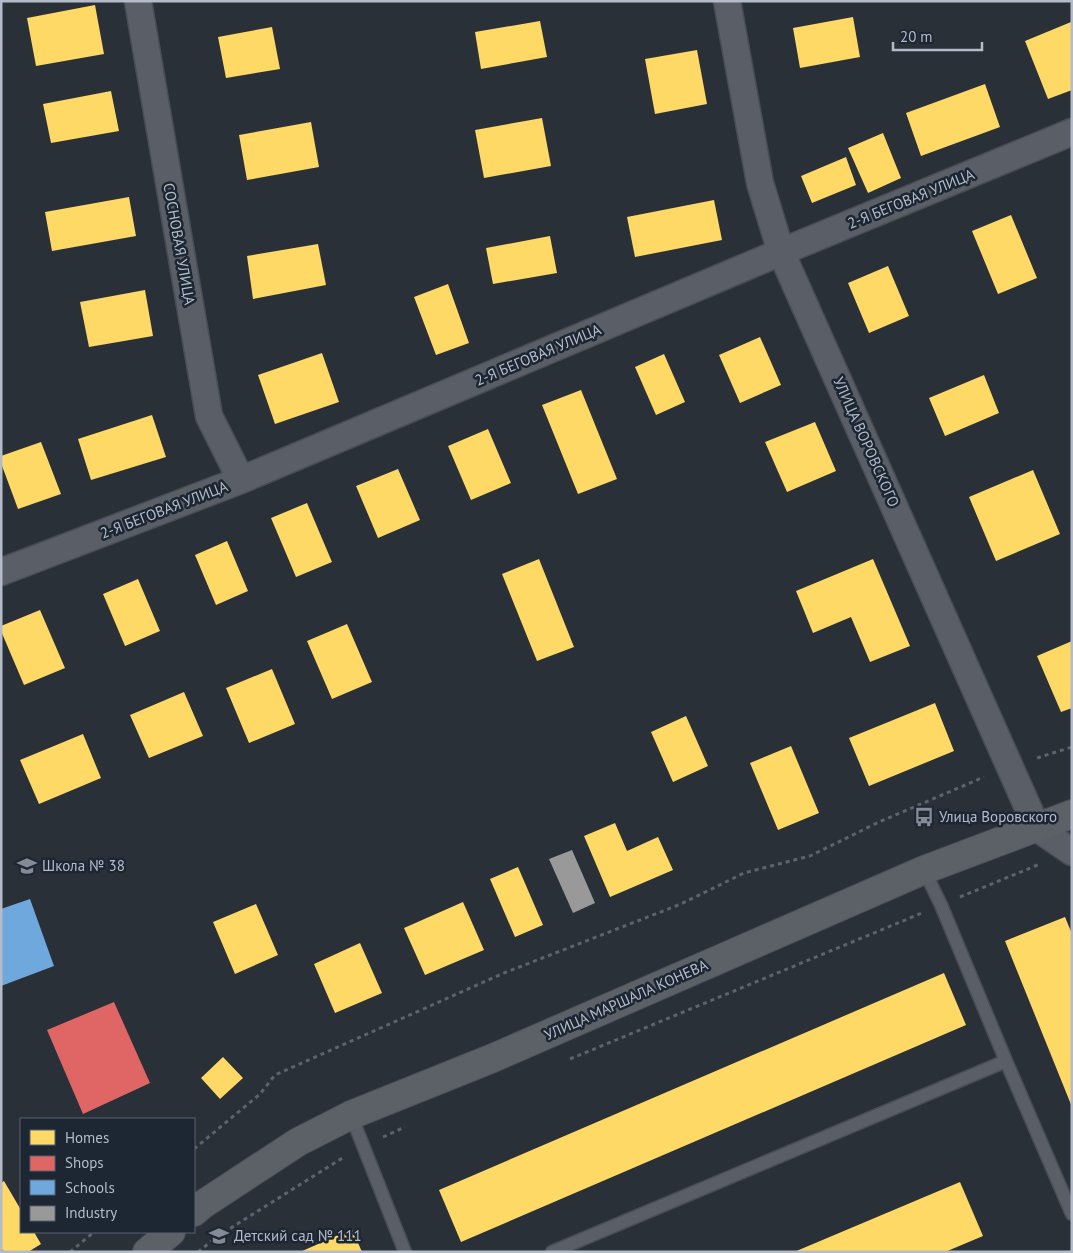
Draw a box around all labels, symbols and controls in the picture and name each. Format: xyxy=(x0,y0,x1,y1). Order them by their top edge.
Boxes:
scale bar xyxy=(893,20,982,52)
text: 20 m xyxy=(900,27,933,46)
street label: 2-Я БЕГОВАЯ УЛИЦА xyxy=(845,164,977,233)
street label: СОСНОВАЯ УЛИЦА xyxy=(159,181,200,307)
street label: 2-Я БЕГОВАЯ УЛИЦА xyxy=(472,319,604,390)
street label: УЛИЦА ВОРОВСКОГО xyxy=(829,374,904,510)
street label: 2-Я БЕГОВАЯ УЛИЦА xyxy=(97,476,230,543)
bus stop icon: Улица Воровского xyxy=(913,806,935,828)
place label: Улица Воровского xyxy=(939,807,1057,826)
school or university icon: Школа № 38 xyxy=(16,855,38,877)
place label: Школа № 38 xyxy=(42,856,125,875)
street label: УЛИЦА МАРШАЛА КОНЕВА xyxy=(541,955,711,1044)
legend xyxy=(20,1118,195,1233)
text: Homes xyxy=(65,1128,109,1147)
text: Shops xyxy=(65,1153,104,1172)
text: Schools xyxy=(65,1178,115,1197)
text: Industry xyxy=(65,1203,117,1222)
school or university icon: Детский сад № 111 xyxy=(208,1225,230,1247)
place label: Детский сад № 111 xyxy=(234,1226,362,1245)

